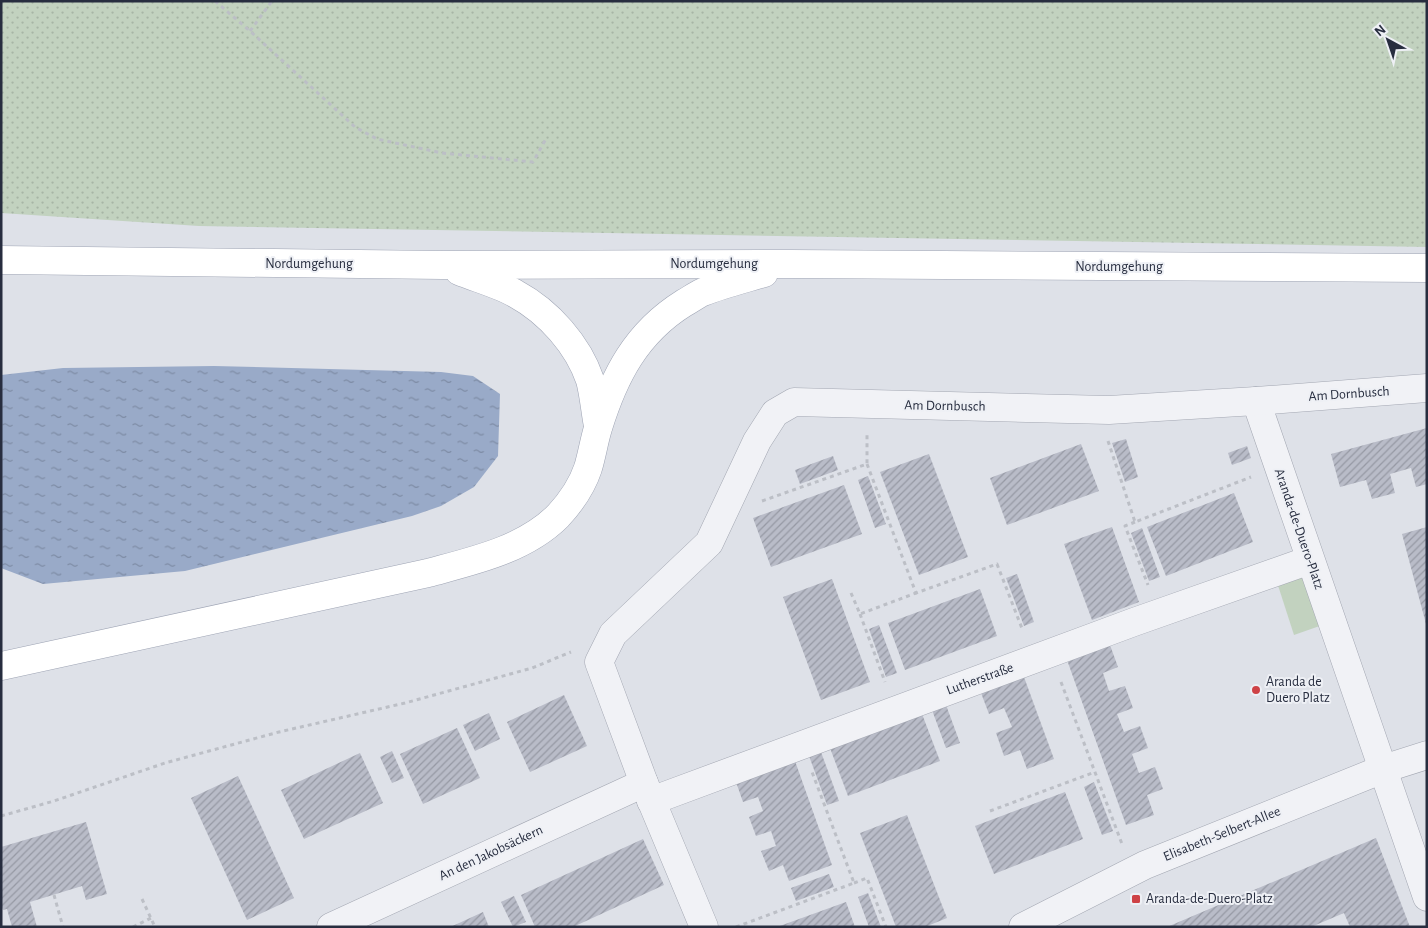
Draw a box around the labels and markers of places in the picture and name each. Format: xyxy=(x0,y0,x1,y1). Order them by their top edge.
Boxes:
place label: Aranda de Duero Platz xyxy=(1266,675,1330,705)
marker: Aranda de Duero Platz xyxy=(1250,684,1262,696)
place label: Aranda-de-Duero-Platz xyxy=(1146,892,1273,906)
marker: Aranda-de-Duero-Platz xyxy=(1130,893,1142,905)

